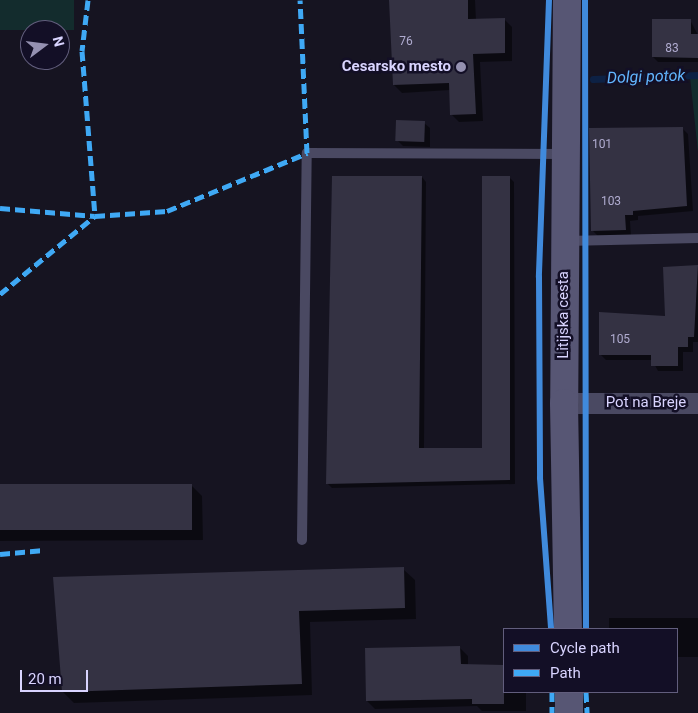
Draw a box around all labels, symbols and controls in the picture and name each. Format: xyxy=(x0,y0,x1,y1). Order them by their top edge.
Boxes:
north arrow xyxy=(20,20,70,70)
text: N xyxy=(50,35,68,48)
house number: 76 xyxy=(399,35,413,49)
house number: 83 xyxy=(665,42,679,56)
place label: Cesarsko mesto xyxy=(342,58,451,76)
marker: Cesarsko mesto xyxy=(455,61,467,73)
water label: Dolgi potok xyxy=(606,66,686,88)
house number: 101 xyxy=(592,138,612,152)
house number: 103 xyxy=(601,195,621,209)
street label: Litijska cesta xyxy=(555,271,573,359)
house number: 105 xyxy=(610,333,630,347)
street label: Pot na Breje xyxy=(606,394,686,412)
legend xyxy=(503,628,678,693)
text: Cycle path xyxy=(550,639,620,657)
scale bar xyxy=(22,660,90,692)
text: Path xyxy=(550,664,581,682)
text: 20 m xyxy=(28,670,62,688)

